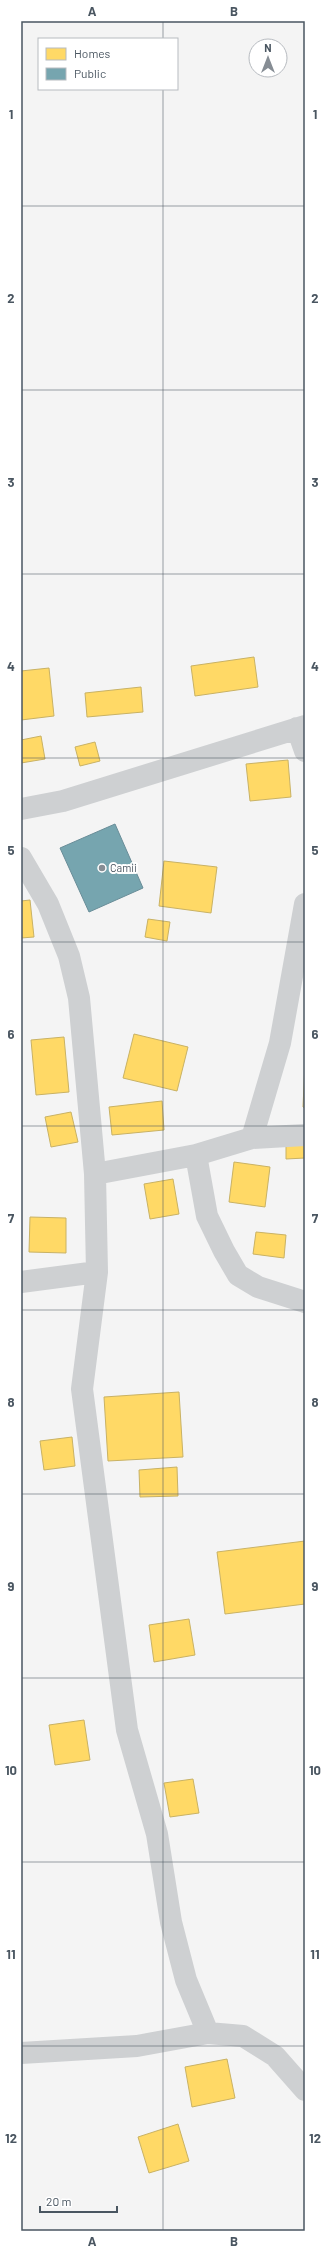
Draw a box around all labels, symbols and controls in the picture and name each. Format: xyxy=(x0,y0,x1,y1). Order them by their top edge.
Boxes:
text: A xyxy=(88,3,97,19)
text: B xyxy=(230,3,238,19)
legend xyxy=(38,38,178,90)
north arrow xyxy=(248,38,288,78)
text: N xyxy=(264,41,272,54)
text: Homes xyxy=(74,46,111,60)
text: Public xyxy=(74,66,106,80)
text: 1 xyxy=(9,106,13,122)
text: 1 xyxy=(313,106,317,122)
text: 2 xyxy=(7,290,15,306)
text: 2 xyxy=(311,290,319,306)
text: 3 xyxy=(7,474,15,490)
text: 3 xyxy=(311,474,319,490)
text: 4 xyxy=(7,658,15,674)
text: 4 xyxy=(311,658,319,674)
text: 5 xyxy=(7,842,15,858)
text: 5 xyxy=(311,842,319,858)
place label: Camii xyxy=(110,861,137,874)
marker: Camii xyxy=(97,863,107,873)
text: 6 xyxy=(8,1026,15,1042)
text: 6 xyxy=(312,1026,319,1042)
text: 7 xyxy=(8,1210,15,1226)
text: 7 xyxy=(312,1210,319,1226)
text: 8 xyxy=(7,1394,15,1410)
text: 8 xyxy=(311,1394,319,1410)
text: 9 xyxy=(8,1578,15,1594)
text: 9 xyxy=(312,1578,319,1594)
text: 10 xyxy=(5,1762,17,1778)
text: 10 xyxy=(309,1762,321,1778)
text: 11 xyxy=(6,1946,16,1962)
text: 11 xyxy=(310,1946,320,1962)
text: 12 xyxy=(5,2130,17,2146)
text: 12 xyxy=(309,2130,321,2146)
scale bar xyxy=(40,2188,117,2214)
text: 20 m xyxy=(46,2194,72,2208)
text: A xyxy=(88,2233,97,2249)
text: B xyxy=(230,2233,238,2249)

